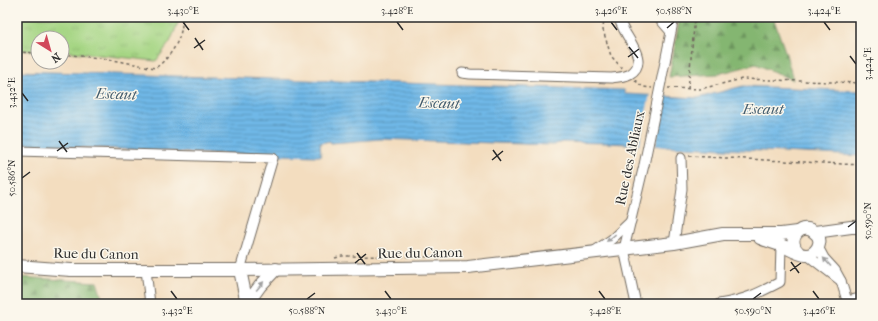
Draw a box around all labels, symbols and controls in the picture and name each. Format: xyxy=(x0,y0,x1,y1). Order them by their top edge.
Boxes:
text: 3.430°E xyxy=(167,5,199,17)
text: 3.428°E xyxy=(381,5,413,17)
text: 3.426°E xyxy=(595,5,627,17)
text: 50.588°N xyxy=(656,5,693,17)
text: 3.424°E xyxy=(808,5,840,17)
north arrow xyxy=(30,30,70,70)
text: 3.424°E xyxy=(862,48,874,80)
text: N xyxy=(48,50,63,66)
text: 3.432°E xyxy=(6,77,18,109)
water label: Escaut xyxy=(94,84,138,104)
water label: Escaut xyxy=(417,93,461,113)
water label: Escaut xyxy=(742,100,785,118)
street label: Rue des Abliaux xyxy=(612,108,648,207)
text: 50.586°N xyxy=(6,159,18,197)
text: 50.590°N xyxy=(862,202,874,240)
one-way arrow xyxy=(606,234,617,243)
street label: Rue du Canon xyxy=(377,244,463,262)
street label: Rue du Canon xyxy=(53,245,139,263)
one-way arrow xyxy=(823,257,832,266)
one-way arrow xyxy=(256,281,265,291)
text: 3.432°E xyxy=(161,305,193,317)
text: 50.588°N xyxy=(289,305,326,317)
text: 3.430°E xyxy=(375,305,407,317)
text: 3.428°E xyxy=(589,305,621,317)
text: 50.590°N xyxy=(734,305,772,317)
text: 3.426°E xyxy=(803,305,835,317)

